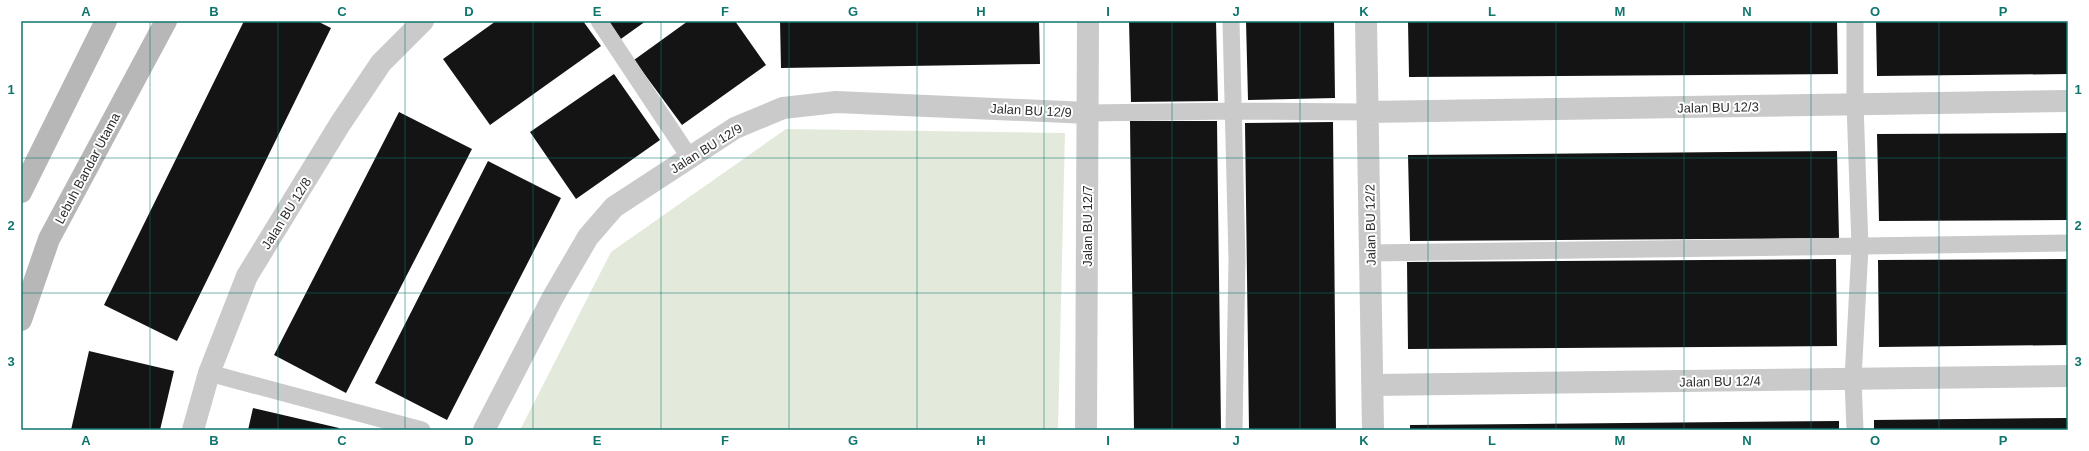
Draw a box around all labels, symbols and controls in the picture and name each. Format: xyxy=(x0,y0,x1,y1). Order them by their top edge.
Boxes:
text: A xyxy=(81,4,91,19)
text: B xyxy=(209,4,219,19)
text: C xyxy=(337,4,347,19)
text: D xyxy=(464,4,474,19)
text: E xyxy=(593,4,602,19)
text: F xyxy=(721,4,729,19)
text: G xyxy=(848,4,858,19)
text: H xyxy=(976,4,986,19)
text: I xyxy=(1106,4,1110,19)
text: J xyxy=(1232,4,1240,19)
text: K xyxy=(1359,4,1369,19)
text: L xyxy=(1488,4,1496,19)
text: M xyxy=(1615,4,1625,19)
text: N xyxy=(1742,4,1752,19)
text: O xyxy=(1870,4,1880,19)
text: P xyxy=(1999,4,2008,19)
text: 1 xyxy=(7,82,15,97)
text: 1 xyxy=(2074,82,2082,97)
street label: Jalan BU 12/3 xyxy=(1677,99,1759,116)
street label: Jalan BU 12/9 xyxy=(990,101,1072,120)
street label: Lebuh Bandar Utama xyxy=(52,109,123,226)
street label: Jalan BU 12/9 xyxy=(668,120,745,176)
street label: Jalan BU 12/8 xyxy=(258,175,314,252)
street label: Jalan BU 12/2 xyxy=(1362,184,1379,266)
street label: Jalan BU 12/7 xyxy=(1080,185,1095,267)
text: 2 xyxy=(7,218,15,233)
text: 2 xyxy=(2074,218,2082,233)
text: 3 xyxy=(7,354,15,369)
text: 3 xyxy=(2074,354,2082,369)
street label: Jalan BU 12/4 xyxy=(1679,373,1761,390)
text: A xyxy=(81,433,91,448)
text: B xyxy=(209,433,219,448)
text: C xyxy=(337,433,347,448)
text: D xyxy=(464,433,474,448)
text: E xyxy=(593,433,602,448)
text: F xyxy=(721,433,729,448)
text: G xyxy=(848,433,858,448)
text: H xyxy=(976,433,986,448)
text: I xyxy=(1106,433,1110,448)
text: J xyxy=(1232,433,1240,448)
text: K xyxy=(1359,433,1369,448)
text: L xyxy=(1488,433,1496,448)
text: M xyxy=(1615,433,1625,448)
text: N xyxy=(1742,433,1752,448)
text: O xyxy=(1870,433,1880,448)
text: P xyxy=(1999,433,2008,448)

